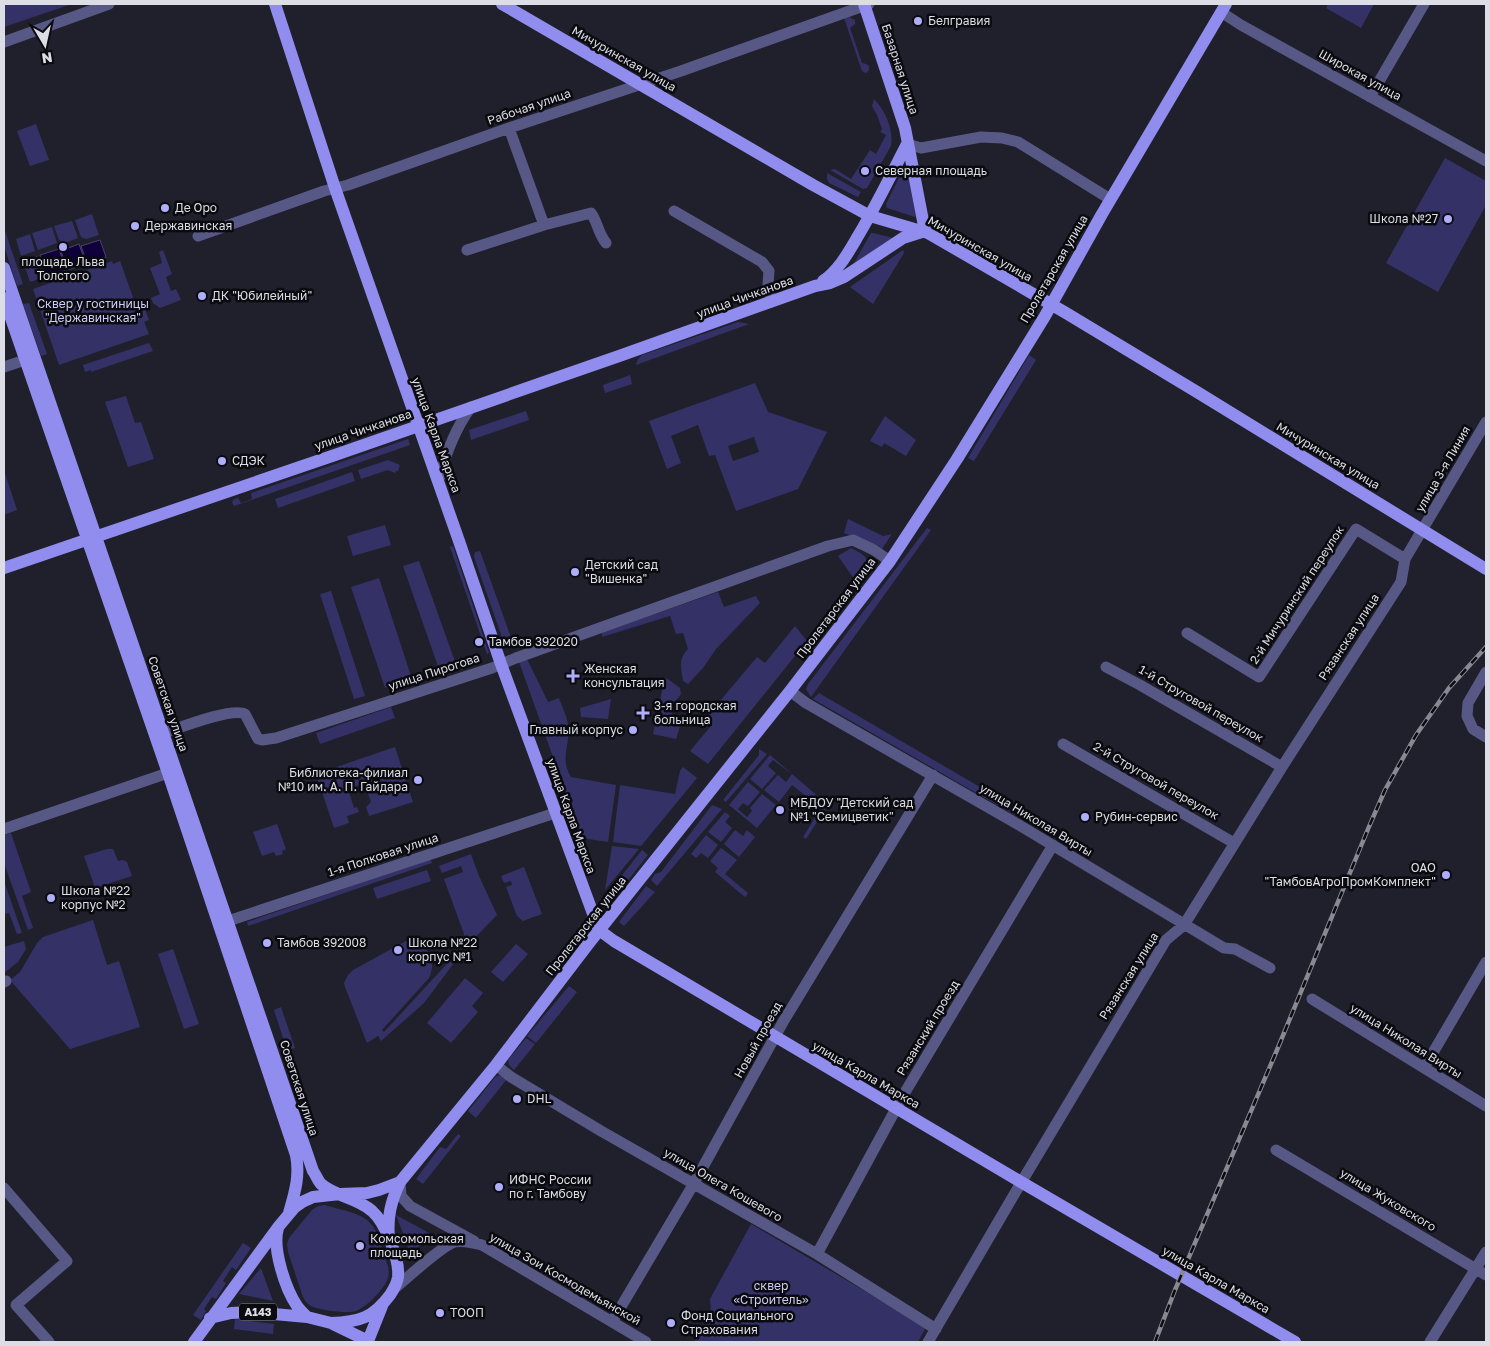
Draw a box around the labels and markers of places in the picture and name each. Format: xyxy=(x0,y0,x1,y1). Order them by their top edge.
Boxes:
place label: Белгравия xyxy=(928,13,990,28)
marker: Белгравия xyxy=(912,15,924,27)
place label: Северная площадь xyxy=(875,163,987,178)
marker: Северная площадь xyxy=(859,165,871,177)
place label: Де Оро xyxy=(175,200,217,215)
marker: Де Оро xyxy=(159,202,171,214)
place label: Школа №27 xyxy=(1369,211,1438,226)
marker: Школа №27 xyxy=(1442,213,1454,225)
place label: Державинская xyxy=(145,218,232,233)
marker: Державинская xyxy=(129,220,141,232)
marker: площадь Льва Толстого xyxy=(57,241,69,253)
place label: площадь Льва Толстого xyxy=(21,254,105,283)
place label: ДК "Юбилейный" xyxy=(212,288,312,303)
marker: ДК "Юбилейный" xyxy=(196,290,208,302)
place label: СДЭК xyxy=(232,453,266,468)
marker: СДЭК xyxy=(216,455,228,467)
place label: Детский сад "Вишенка" xyxy=(585,557,658,586)
marker: Детский сад "Вишенка" xyxy=(569,566,581,578)
place label: Тамбов 392020 xyxy=(489,634,578,649)
marker: Тамбов 392020 xyxy=(473,636,485,648)
place label: Женская консультация xyxy=(584,661,665,690)
marker: Женская консультация xyxy=(566,669,580,683)
place label: 3-я городская больница xyxy=(654,698,737,727)
marker: 3-я городская больница xyxy=(636,706,650,720)
place label: Главный корпус xyxy=(529,722,623,737)
marker: Главный корпус xyxy=(627,724,639,736)
place label: Библиотека-филиал №10 им. А. П. Гайдара xyxy=(278,765,408,794)
marker: Библиотека-филиал №10 им. А. П. Гайдара xyxy=(412,774,424,786)
place label: МБДОУ "Детский сад №1 "Семицветик" xyxy=(790,795,913,824)
marker: МБДОУ "Детский сад №1 "Семицветик" xyxy=(774,804,786,816)
place label: Рубин-сервис xyxy=(1095,809,1178,824)
marker: Рубин-сервис xyxy=(1079,811,1091,823)
place label: ОАО "ТамбовАгроПромКомплект" xyxy=(1265,860,1436,889)
marker: ОАО "ТамбовАгроПромКомплект" xyxy=(1440,869,1452,881)
place label: Школа №22 корпус №2 xyxy=(61,883,130,912)
marker: Школа №22 корпус №2 xyxy=(45,892,57,904)
place label: Тамбов 392008 xyxy=(277,935,366,950)
place label: Школа №22 корпус №1 xyxy=(408,935,477,964)
marker: Тамбов 392008 xyxy=(261,937,273,949)
marker: Школа №22 корпус №1 xyxy=(392,944,404,956)
place label: DHL xyxy=(527,1091,552,1106)
marker: DHL xyxy=(511,1093,523,1105)
place label: ИФНС России по г. Тамбову xyxy=(509,1172,591,1201)
marker: ИФНС России по г. Тамбову xyxy=(493,1181,505,1193)
place label: Комсомольская площадь xyxy=(370,1231,464,1260)
marker: Комсомольская площадь xyxy=(354,1240,366,1252)
place label: ТООП xyxy=(450,1305,484,1320)
marker: ТООП xyxy=(434,1307,446,1319)
place label: Фонд Социального Страхования xyxy=(681,1308,793,1337)
marker: Фонд Социального Страхования xyxy=(665,1317,677,1329)

